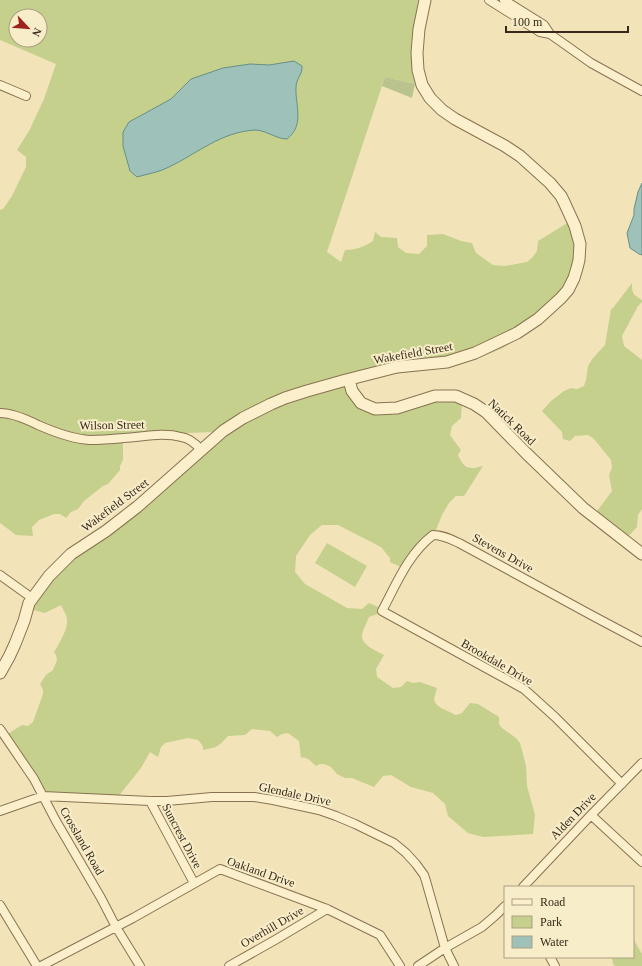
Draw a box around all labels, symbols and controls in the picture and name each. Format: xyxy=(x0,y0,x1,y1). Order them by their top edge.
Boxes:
north arrow xyxy=(8,8,48,48)
scale bar xyxy=(506,8,628,34)
text: 100 m xyxy=(512,15,543,29)
text: N xyxy=(30,26,44,39)
street label: Wakefield Street xyxy=(372,339,454,367)
street label: Natick Road xyxy=(485,396,539,448)
street label: Wilson Street xyxy=(79,417,145,433)
street label: Wakefield Street xyxy=(79,475,152,535)
street label: Stevens Drive xyxy=(470,530,536,576)
street label: Brookdale Drive xyxy=(459,636,535,688)
street label: Glendale Drive xyxy=(258,779,332,809)
street label: Alden Drive xyxy=(547,790,599,842)
street label: Suncrest Drive xyxy=(159,801,205,871)
street label: Crossland Road xyxy=(57,804,107,878)
street label: Oakland Drive xyxy=(225,854,297,890)
legend xyxy=(504,886,634,958)
text: Road xyxy=(540,895,565,909)
street label: Overhill Drive xyxy=(238,903,306,951)
text: Park xyxy=(540,915,562,929)
text: Water xyxy=(540,935,568,949)

